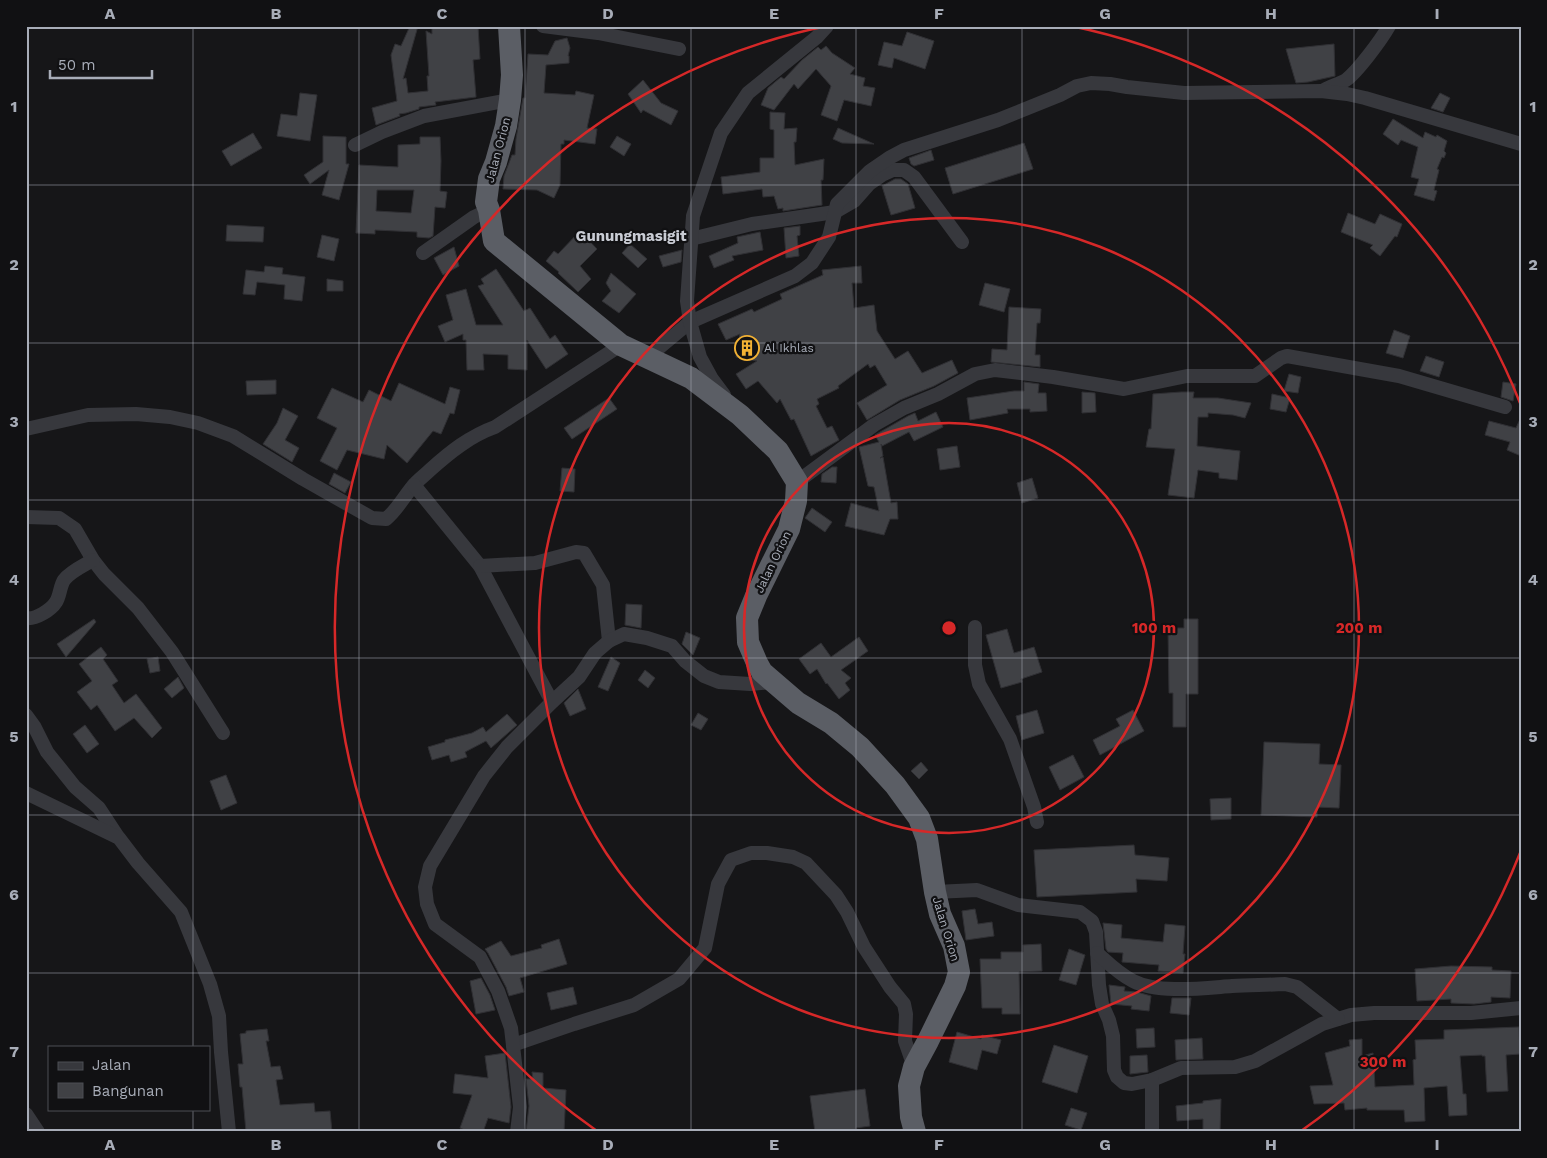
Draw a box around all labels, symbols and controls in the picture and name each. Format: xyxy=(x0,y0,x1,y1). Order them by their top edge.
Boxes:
text: A xyxy=(105,4,116,23)
text: B xyxy=(271,4,282,23)
text: C xyxy=(437,4,448,23)
text: D xyxy=(602,4,614,23)
text: E xyxy=(769,4,779,23)
text: F xyxy=(934,4,944,23)
text: G xyxy=(1099,4,1111,23)
text: H xyxy=(1265,4,1277,23)
text: I xyxy=(1434,4,1440,23)
scale bar xyxy=(50,48,152,80)
text: 50 m xyxy=(58,56,95,74)
text: 1 xyxy=(11,97,17,116)
text: 1 xyxy=(1530,97,1536,116)
street label: Jalan Orion xyxy=(483,116,513,184)
district label: Gunungmasigit xyxy=(576,227,687,245)
text: 2 xyxy=(9,255,19,274)
text: 2 xyxy=(1528,255,1538,274)
building icon: Al Ikhlas xyxy=(734,335,760,361)
place label: Al Ikhlas xyxy=(764,341,814,355)
text: 3 xyxy=(9,412,19,431)
text: 3 xyxy=(1528,412,1538,431)
street label: Jalan Orion xyxy=(752,529,794,595)
text: 4 xyxy=(9,570,19,589)
text: 4 xyxy=(1528,570,1538,589)
centre of rings xyxy=(940,619,958,637)
text: 100 m xyxy=(1132,619,1176,637)
text: 200 m xyxy=(1336,619,1382,637)
text: 5 xyxy=(9,727,19,746)
text: 5 xyxy=(1528,727,1538,746)
text: 6 xyxy=(9,885,19,904)
text: 6 xyxy=(1528,885,1538,904)
street label: Jalan Orion xyxy=(930,895,962,963)
text: 7 xyxy=(9,1042,19,1061)
text: 7 xyxy=(1528,1042,1538,1061)
legend xyxy=(48,1046,210,1110)
text: 300 m xyxy=(1360,1053,1406,1071)
text: Jalan xyxy=(92,1056,131,1074)
text: Bangunan xyxy=(92,1082,164,1100)
text: A xyxy=(105,1135,116,1154)
text: B xyxy=(271,1135,282,1154)
text: C xyxy=(437,1135,448,1154)
text: D xyxy=(602,1135,614,1154)
text: E xyxy=(769,1135,779,1154)
text: F xyxy=(934,1135,944,1154)
text: G xyxy=(1099,1135,1111,1154)
text: H xyxy=(1265,1135,1277,1154)
text: I xyxy=(1434,1135,1440,1154)

